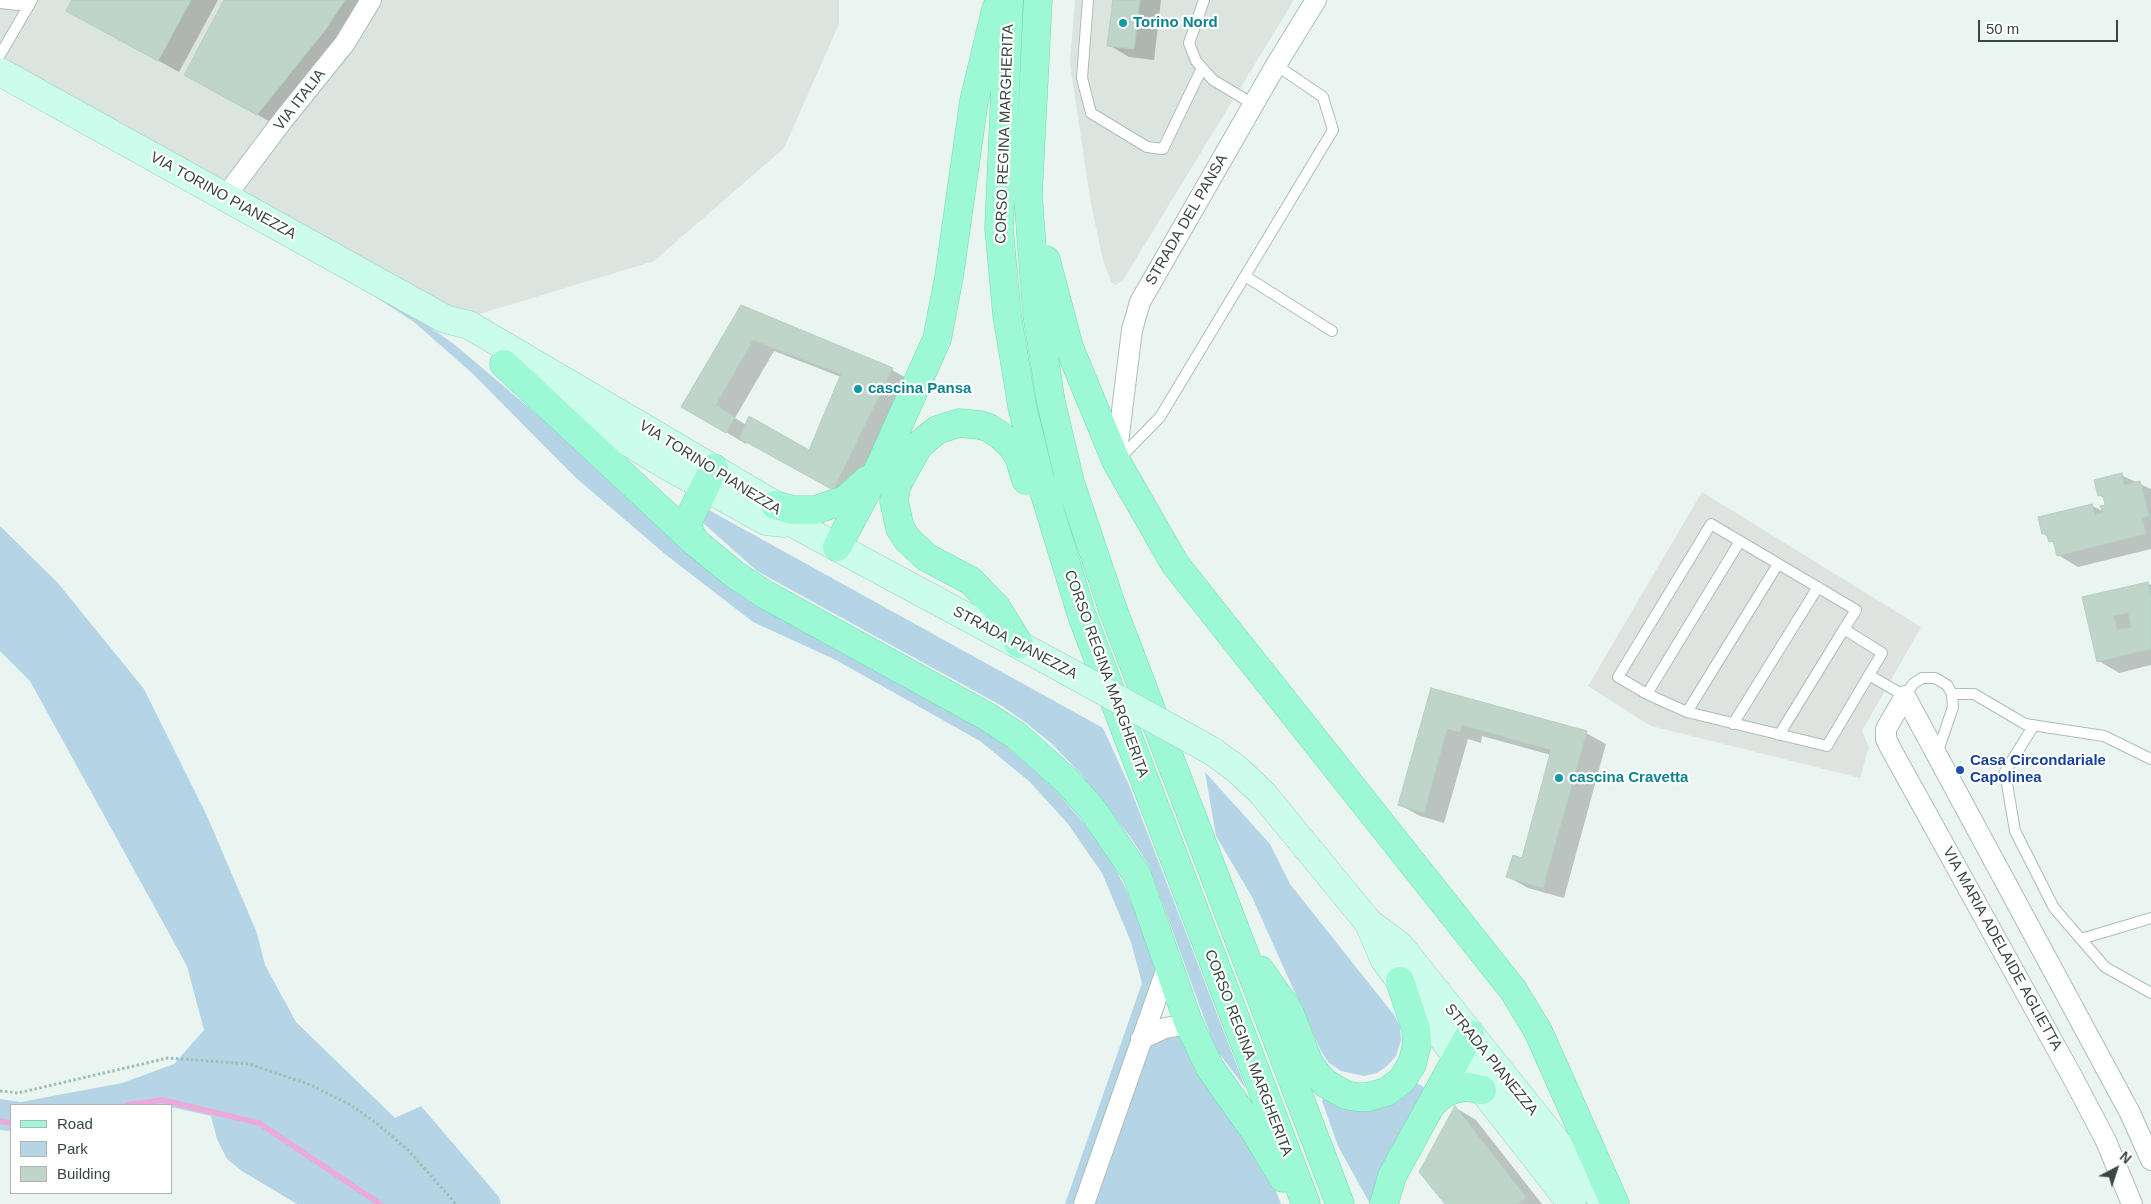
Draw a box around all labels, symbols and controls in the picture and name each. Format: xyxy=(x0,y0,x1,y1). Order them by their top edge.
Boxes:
scale bar xyxy=(1981,10,2121,42)
place label: Torino Nord xyxy=(1133,14,1218,32)
marker: Torino Nord xyxy=(1117,17,1129,29)
text: 50 m xyxy=(1986,20,2019,37)
street label: CORSO REGINA MARGHERITA xyxy=(992,24,1018,244)
street label: VIA ITALIA xyxy=(270,66,330,134)
street label: VIA TORINO PIANEZZA xyxy=(147,148,299,244)
street label: STRADA DEL PANSA xyxy=(1142,151,1232,289)
place label: cascina Pansa xyxy=(868,380,971,398)
marker: cascina Pansa xyxy=(852,383,864,395)
street label: VIA TORINO PIANEZZA xyxy=(636,417,784,519)
street label: CORSO REGINA MARGHERITA xyxy=(1060,568,1152,780)
street label: STRADA PIANEZZA xyxy=(950,603,1080,683)
place label: Casa Circondariale Capolinea xyxy=(1970,752,2106,787)
marker: Casa Circondariale Capolinea xyxy=(1954,764,1966,776)
place label: cascina Cravetta xyxy=(1569,769,1688,787)
marker: cascina Cravetta xyxy=(1553,772,1565,784)
street label: VIA MARIA ADELAIDE AGLIETTA xyxy=(1938,844,2066,1054)
street label: CORSO REGINA MARGHERITA xyxy=(1200,947,1296,1159)
street label: STRADA PIANEZZA xyxy=(1440,1001,1542,1119)
legend xyxy=(10,1104,172,1194)
text: Road xyxy=(57,1115,93,1132)
text: Park xyxy=(57,1140,88,1157)
north arrow xyxy=(2091,1144,2141,1194)
text: N xyxy=(2117,1148,2135,1167)
text: Building xyxy=(57,1165,110,1182)

